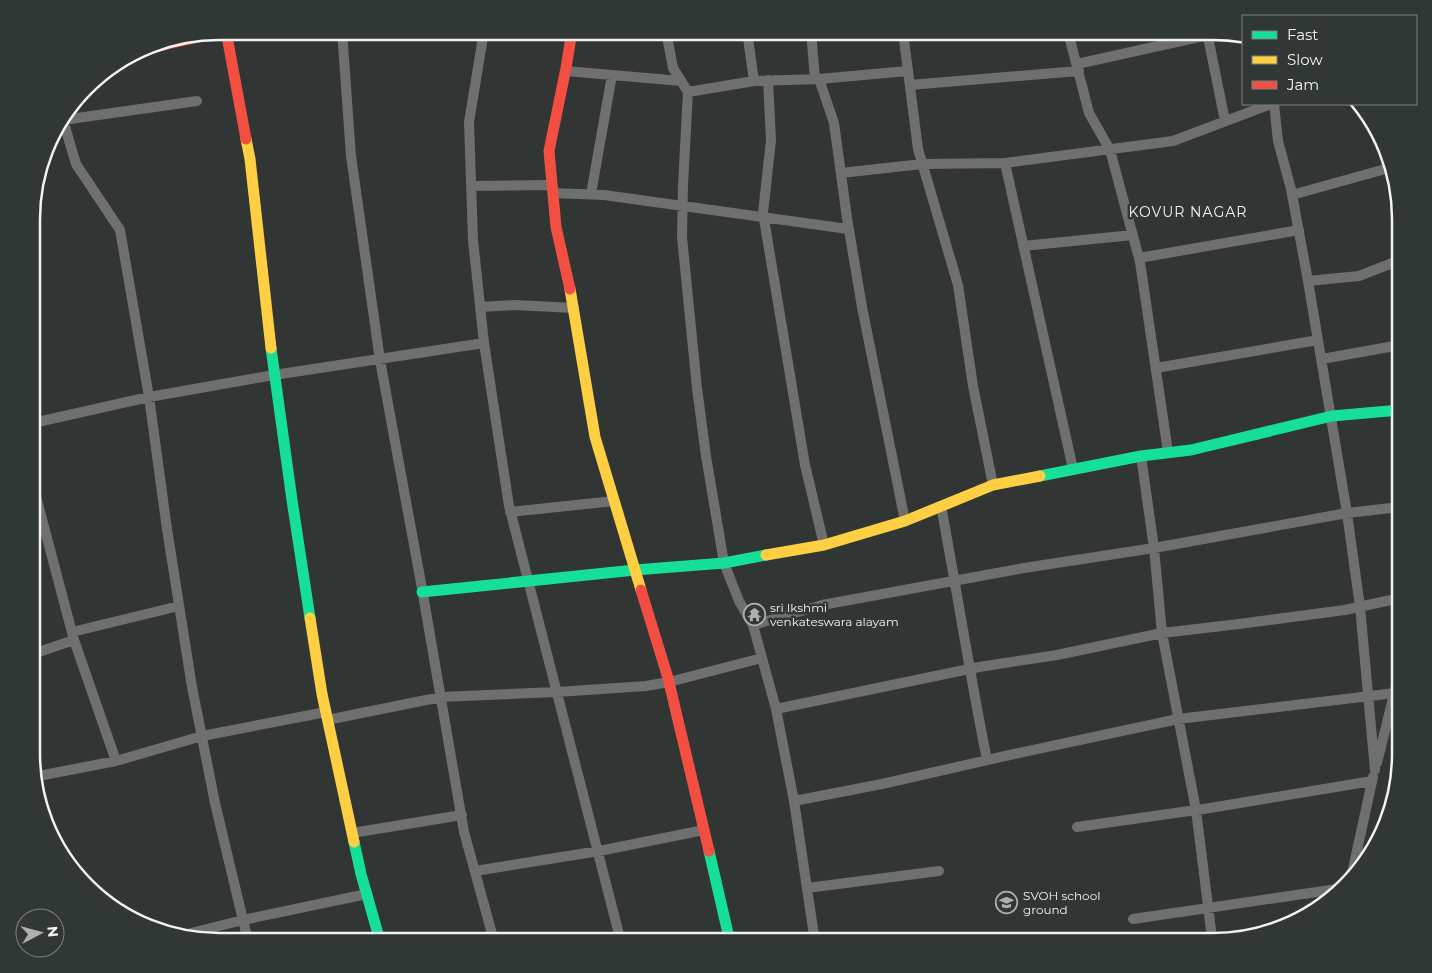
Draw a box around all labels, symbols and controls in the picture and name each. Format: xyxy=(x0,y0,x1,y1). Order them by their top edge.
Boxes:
legend xyxy=(1242,15,1417,105)
text: Fast xyxy=(1287,25,1318,44)
text: Slow xyxy=(1287,50,1323,69)
text: Jam xyxy=(1286,75,1319,94)
district label: KOVUR NAGAR xyxy=(1129,203,1247,221)
place label: sri lkshmi venkateswara alayam xyxy=(770,600,899,629)
temple icon: sri lkshmi venkateswara alayam xyxy=(742,602,766,626)
place label: SVOH school ground xyxy=(1023,888,1100,917)
school or university icon: SVOH school ground xyxy=(995,890,1019,914)
north arrow xyxy=(15,908,65,958)
text: N xyxy=(43,925,62,938)

